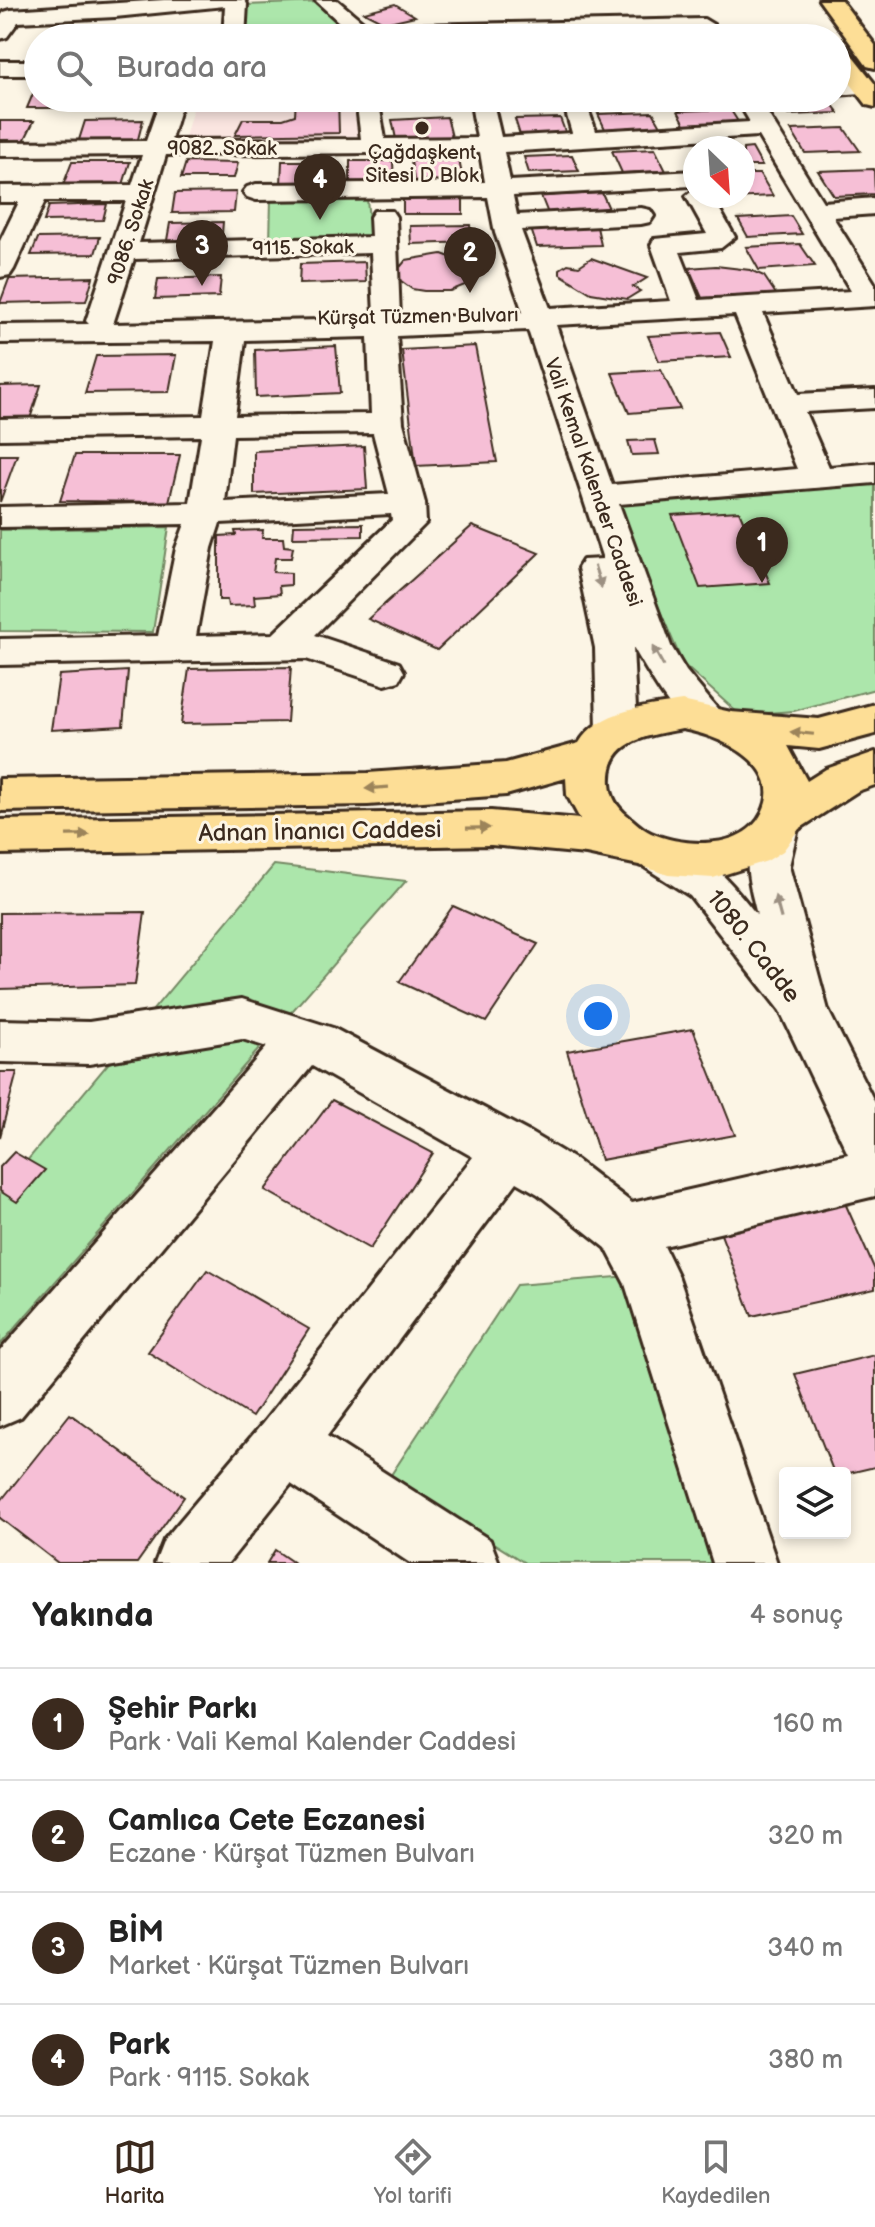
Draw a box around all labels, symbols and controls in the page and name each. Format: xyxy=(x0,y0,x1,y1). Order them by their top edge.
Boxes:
search box xyxy=(24,24,851,112)
icon: search xyxy=(52,46,96,90)
text: Burada ara xyxy=(116,50,267,86)
marker: Çağdaşkent Sitesi D Blok xyxy=(413,119,431,137)
north arrow xyxy=(683,136,755,208)
street label: 9082. Sokak xyxy=(167,137,277,161)
place label: Çağdaşkent Sitesi D Blok xyxy=(365,141,479,188)
pin: 4 xyxy=(294,154,346,220)
street label: 9086. Sokak xyxy=(103,176,159,288)
pin: 3 xyxy=(176,220,228,286)
pin: 2 xyxy=(444,227,496,293)
street label: 9115. Sokak xyxy=(252,235,354,261)
street label: Kürşat Tüzmen Bulvarı xyxy=(317,303,519,331)
street label: Vali Kemal Kalender Caddesi xyxy=(539,355,647,610)
pin: 1 xyxy=(736,517,788,583)
one-way arrow xyxy=(593,565,605,589)
one-way arrow xyxy=(652,645,665,668)
one-way arrow xyxy=(790,726,815,739)
one-way arrow xyxy=(364,782,389,795)
street label: Adnan İnanıcı Caddesi xyxy=(198,815,442,848)
one-way arrow xyxy=(466,822,491,834)
one-way arrow xyxy=(66,829,91,842)
street label: 1080. Cadde xyxy=(701,884,807,1008)
one-way arrow xyxy=(771,895,783,920)
your location xyxy=(578,996,618,1036)
map controls xyxy=(779,1467,851,1539)
button: layers xyxy=(779,1467,851,1539)
text: Yakında xyxy=(32,1595,154,1636)
text: 4 sonuç xyxy=(750,1600,843,1631)
text: Şehir Parkı xyxy=(108,1691,257,1727)
text: 1 xyxy=(53,1709,63,1740)
text: 160 m xyxy=(773,1709,843,1740)
text: Park · Vali Kemal Kalender Caddesi xyxy=(108,1727,516,1758)
text: Camlıca Cete Eczanesi xyxy=(108,1803,425,1839)
text: 2 xyxy=(50,1821,66,1852)
text: 320 m xyxy=(768,1821,843,1852)
text: Eczane · Kürşat Tüzmen Bulvarı xyxy=(108,1839,475,1870)
text: BİM xyxy=(108,1915,164,1951)
text: 3 xyxy=(50,1933,66,1964)
text: 340 m xyxy=(767,1933,843,1964)
text: Market · Kürşat Tüzmen Bulvarı xyxy=(108,1951,469,1982)
text: Park xyxy=(108,2027,170,2063)
text: 4 xyxy=(50,2045,66,2076)
text: 380 m xyxy=(768,2045,843,2076)
text: Park · 9115. Sokak xyxy=(108,2063,309,2094)
tab: Harita xyxy=(105,2135,165,2210)
tab: Yol tarifi xyxy=(374,2135,452,2210)
tab: Kaydedilen xyxy=(661,2135,770,2210)

